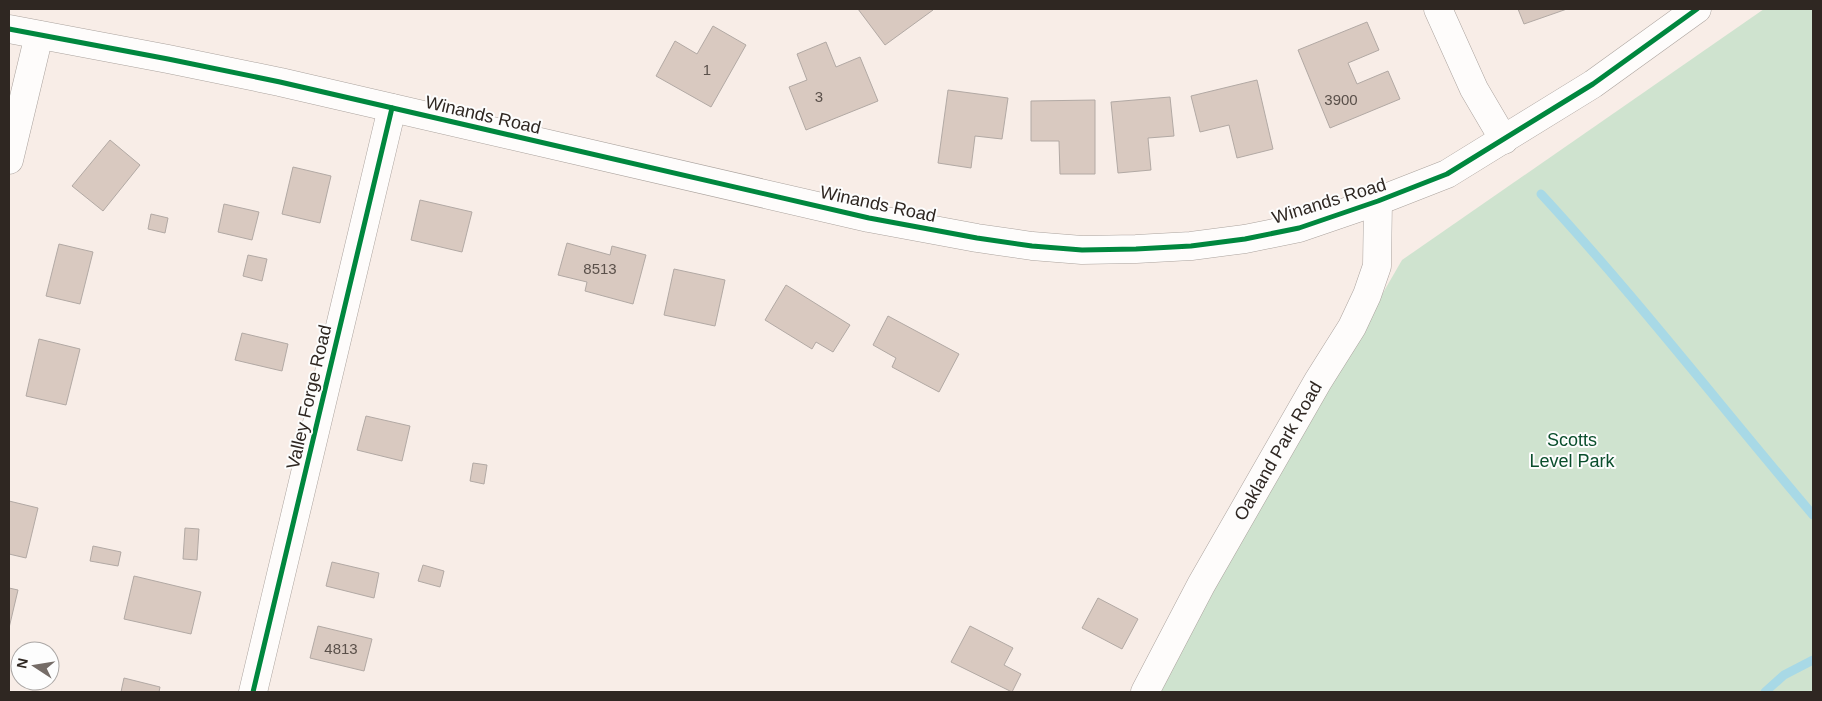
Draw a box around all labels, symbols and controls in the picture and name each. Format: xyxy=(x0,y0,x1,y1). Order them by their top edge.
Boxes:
house number: 1 xyxy=(703,61,711,78)
house number: 3 xyxy=(815,88,823,105)
house number: 3900 xyxy=(1324,91,1358,108)
street label: Winands Road xyxy=(423,92,543,138)
street label: Winands Road xyxy=(1270,174,1388,228)
street label: Winands Road xyxy=(818,182,938,226)
house number: 8513 xyxy=(583,260,617,277)
street label: Valley Forge Road xyxy=(283,323,335,471)
street label: Oakland Park Road xyxy=(1230,378,1326,524)
park label: Scotts Level Park xyxy=(1529,430,1616,471)
house number: 4813 xyxy=(324,640,358,657)
north arrow xyxy=(10,641,60,691)
text: N xyxy=(13,657,31,670)

